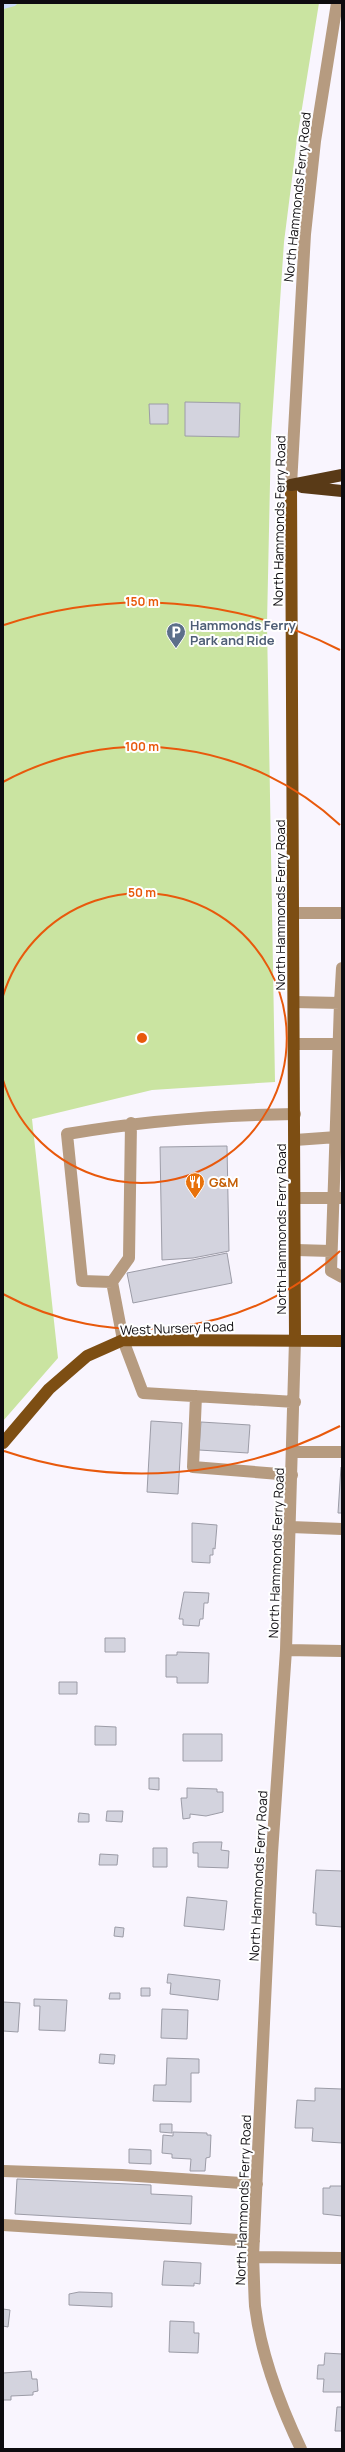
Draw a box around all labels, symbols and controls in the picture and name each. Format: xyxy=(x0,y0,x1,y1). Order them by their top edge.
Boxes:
street label: North Hammonds Ferry Road xyxy=(279,111,315,283)
street label: North Hammonds Ferry Road xyxy=(269,435,289,607)
text: 150 m xyxy=(125,593,159,610)
place label: Hammonds Ferry Park and Ride xyxy=(190,616,296,649)
parking icon: Hammonds Ferry Park and Ride xyxy=(165,621,187,649)
text: 100 m xyxy=(125,738,159,755)
street label: North Hammonds Ferry Road xyxy=(271,820,289,990)
text: 50 m xyxy=(128,884,156,901)
centre of rings xyxy=(135,1031,149,1045)
street label: North Hammonds Ferry Road xyxy=(272,1144,290,1314)
restaurant icon: G&M xyxy=(184,1171,206,1199)
place label: G&M xyxy=(209,1173,238,1191)
street label: West Nursery Road xyxy=(120,1317,234,1339)
street label: North Hammonds Ferry Road xyxy=(264,1467,288,1639)
street label: North Hammonds Ferry Road xyxy=(245,1790,271,1962)
street label: North Hammonds Ferry Road xyxy=(231,2114,255,2286)

